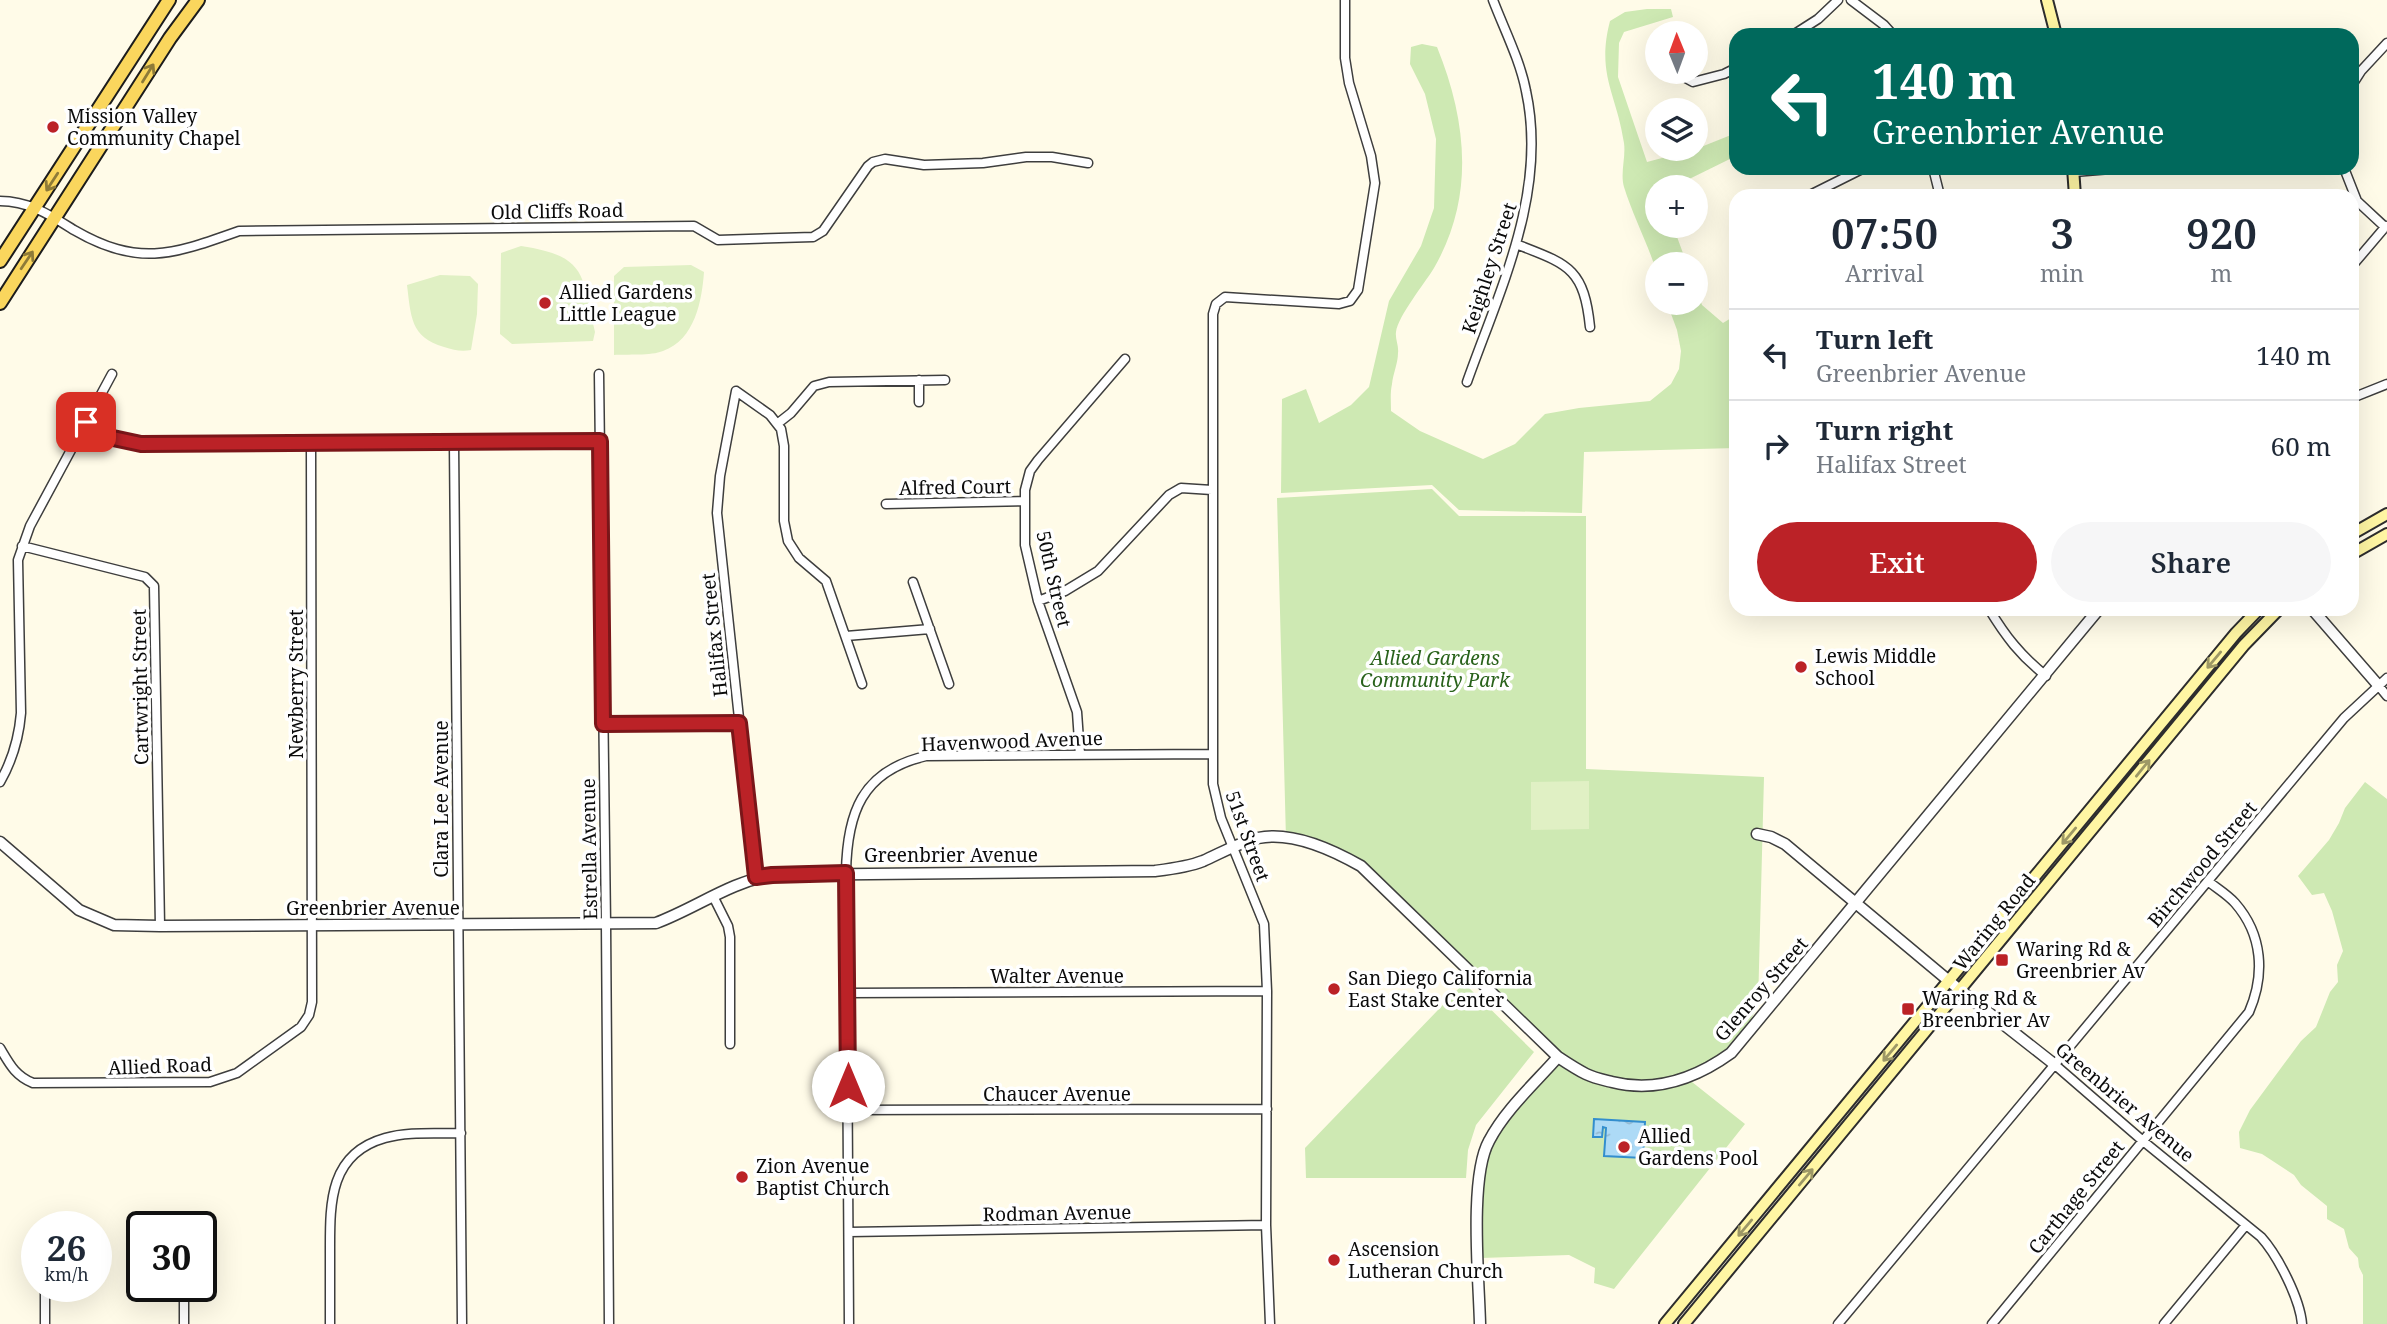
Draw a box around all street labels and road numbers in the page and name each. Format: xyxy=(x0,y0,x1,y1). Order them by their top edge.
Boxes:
street label: Old Cliffs Road xyxy=(490,197,624,225)
street label: Keighley Street xyxy=(1456,199,1522,337)
street label: Alfred Court xyxy=(899,473,1012,501)
street label: 50th Street xyxy=(1030,528,1078,630)
street label: Halifax Street xyxy=(695,571,733,698)
street label: Cartwright Street xyxy=(126,608,154,765)
street label: Newberry Street xyxy=(283,609,309,759)
street label: Clara Lee Avenue xyxy=(428,720,454,878)
street label: Havenwood Avenue xyxy=(921,725,1103,757)
street label: Estrella Avenue xyxy=(575,778,603,920)
street label: 51st Street xyxy=(1220,787,1276,885)
street label: Birchwood Street xyxy=(2142,795,2263,932)
street label: Greenbrier Avenue xyxy=(864,842,1038,868)
street label: Waring Road xyxy=(1947,868,2041,976)
street label: Greenbrier Avenue xyxy=(286,895,460,921)
street label: Glenroy Street xyxy=(1709,931,1814,1047)
street label: Walter Avenue xyxy=(990,963,1124,989)
street label: Greenbrier Avenue xyxy=(2050,1036,2200,1168)
street label: Allied Road xyxy=(108,1051,213,1081)
street label: Chaucer Avenue xyxy=(983,1081,1131,1107)
street label: Carthage Street xyxy=(2022,1135,2130,1259)
street label: Rodman Avenue xyxy=(982,1199,1132,1227)

